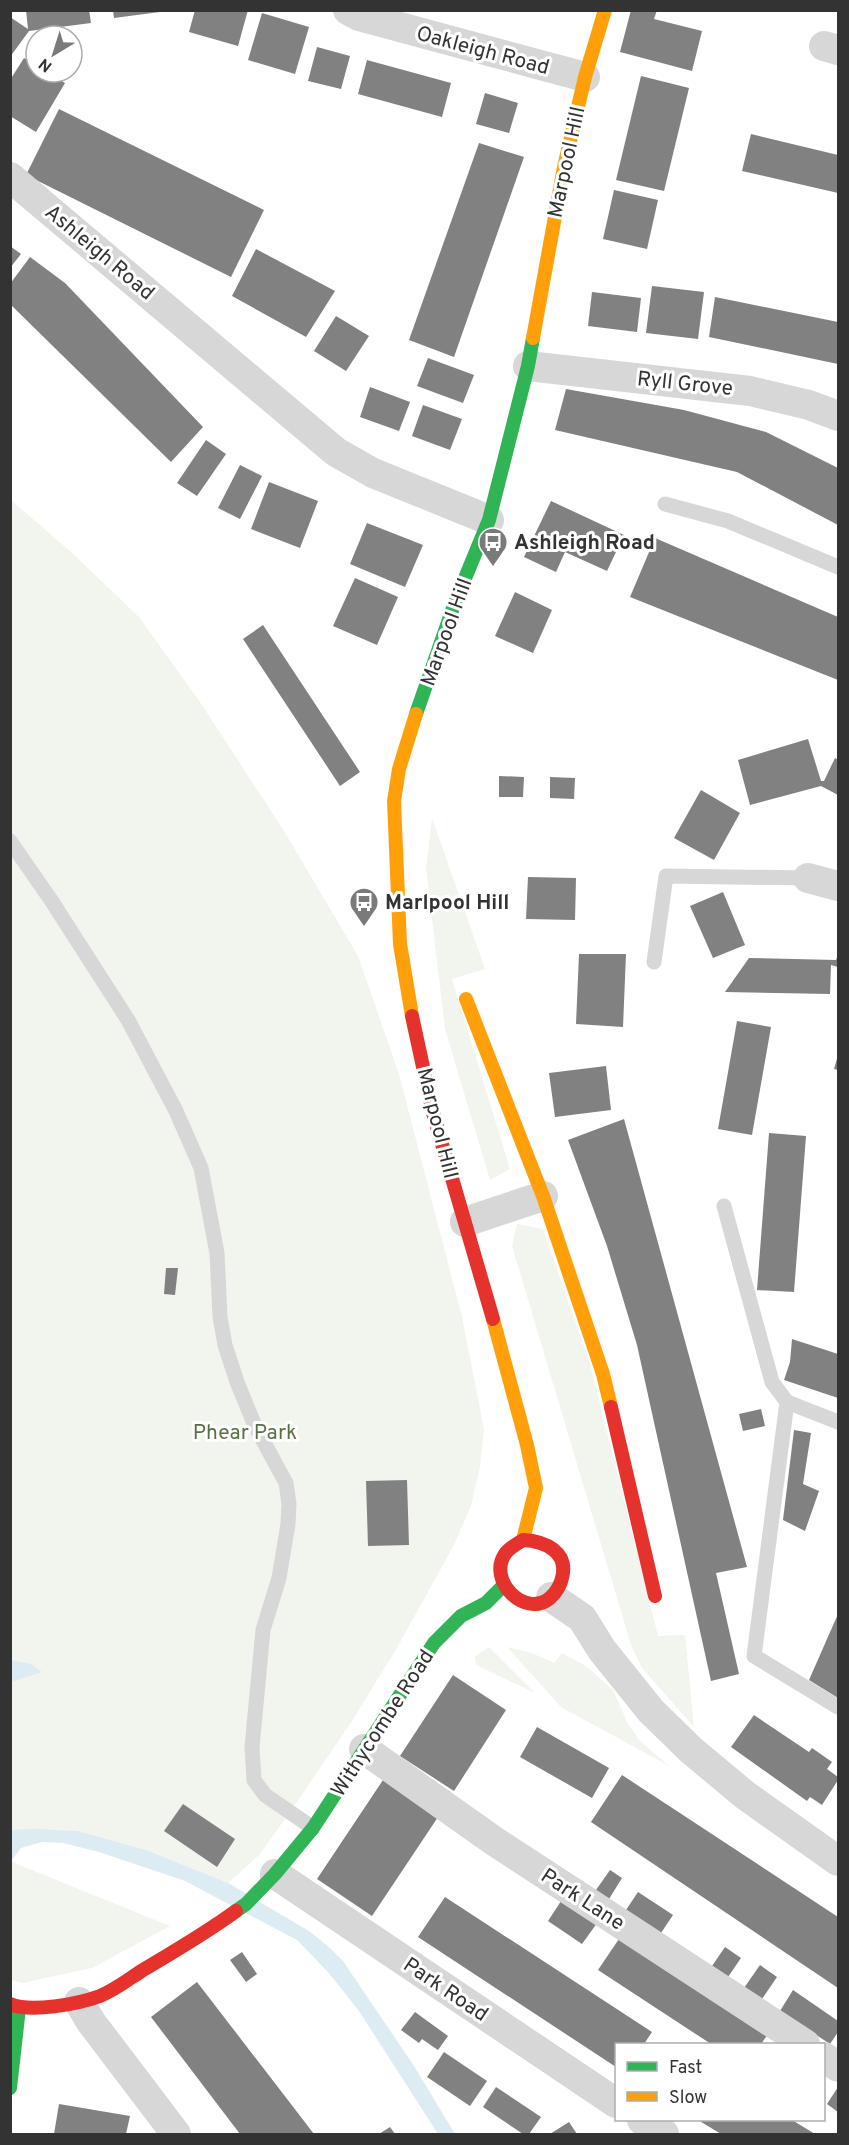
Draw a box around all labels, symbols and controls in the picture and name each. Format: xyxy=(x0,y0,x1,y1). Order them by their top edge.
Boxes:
street label: Oakleigh Road xyxy=(413,21,552,82)
north arrow xyxy=(24,24,84,84)
text: N xyxy=(35,53,57,76)
street label: Marpool Hill xyxy=(543,104,592,220)
street label: Ashleigh Road xyxy=(39,199,159,307)
street label: Ryll Grove xyxy=(636,366,734,403)
bus stop icon: Ashleigh Road xyxy=(477,526,509,568)
place label: Ashleigh Road xyxy=(514,530,655,557)
street label: Marpool Hill xyxy=(415,575,479,690)
bus stop icon: Marlpool Hill xyxy=(348,886,380,928)
place label: Marlpool Hill xyxy=(385,890,509,917)
street label: Marpool Hill xyxy=(410,1065,463,1181)
park label: Phear Park xyxy=(193,1420,297,1447)
street label: Withycombe Road xyxy=(326,1645,441,1803)
street label: Park Lane xyxy=(535,1863,629,1937)
street label: Park Road xyxy=(397,1952,493,2029)
legend xyxy=(615,2043,825,2121)
text: Fast xyxy=(669,2057,702,2080)
text: Slow xyxy=(669,2087,707,2110)

